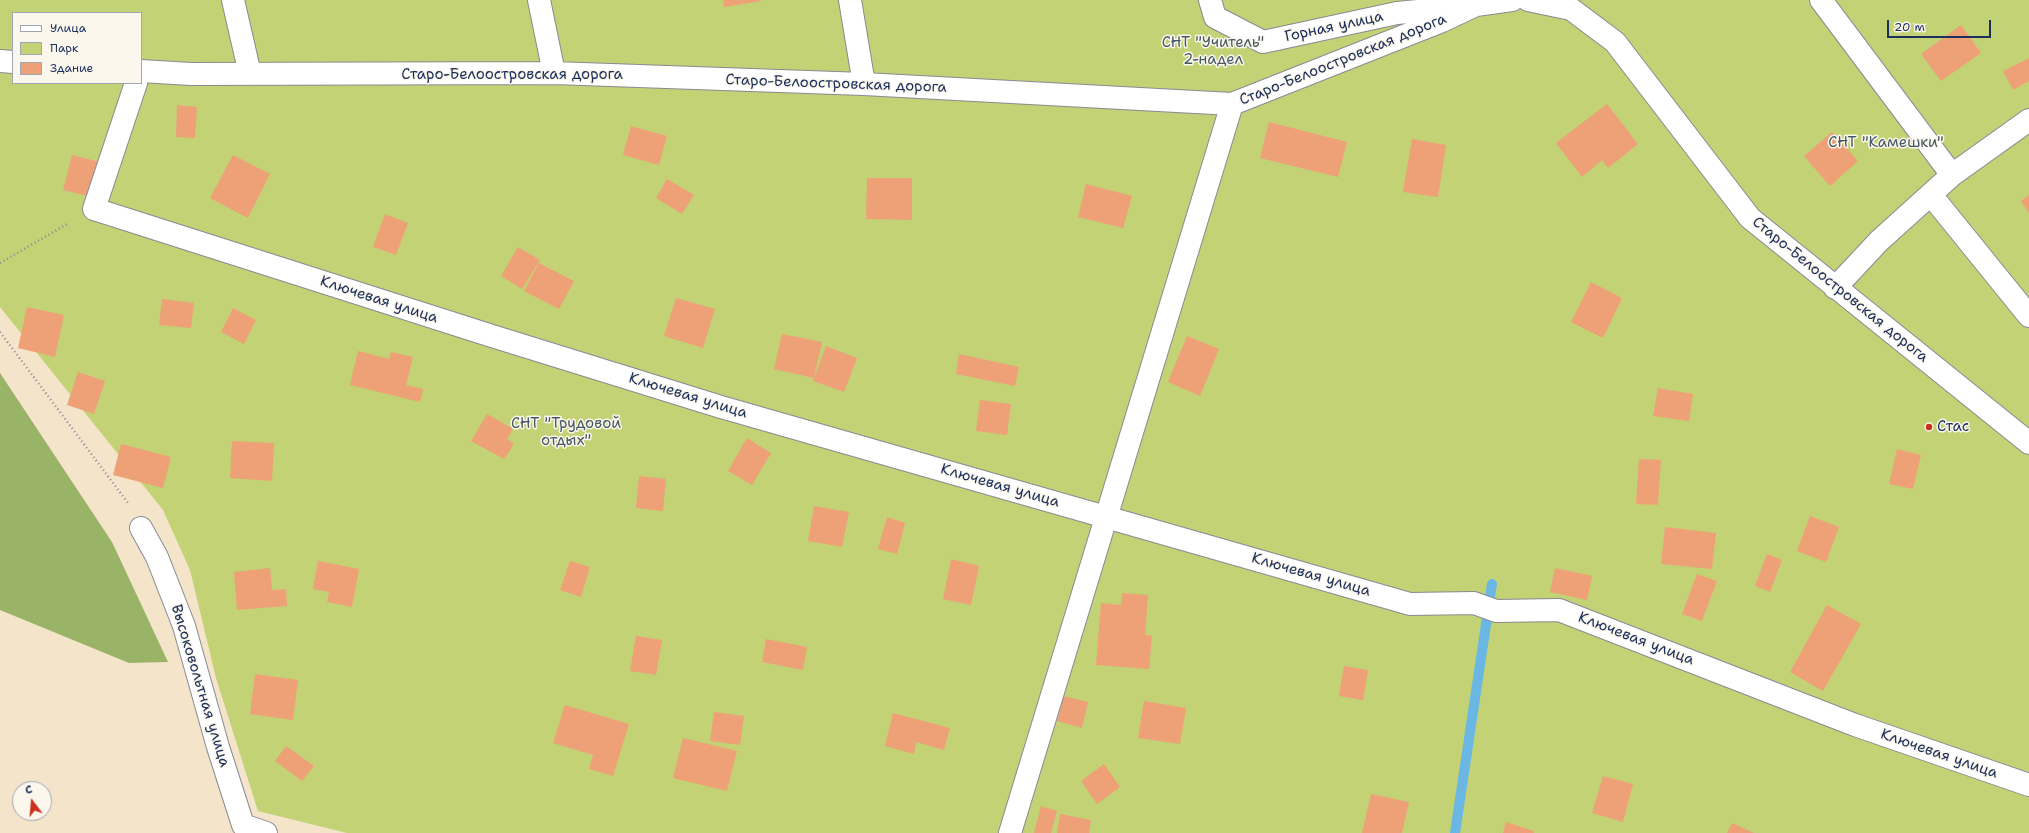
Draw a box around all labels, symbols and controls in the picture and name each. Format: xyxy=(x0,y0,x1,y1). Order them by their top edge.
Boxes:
street label: Горная улица xyxy=(1283,8,1385,46)
street label: Старо-Белоостровская дорога xyxy=(1237,10,1449,110)
legend xyxy=(12,12,142,84)
scale bar xyxy=(1889,12,1993,38)
text: 20 m xyxy=(1894,19,1925,35)
text: Улица xyxy=(50,20,86,36)
park label: СНТ "Учитель" 2-надел xyxy=(1162,34,1264,69)
text: Парк xyxy=(50,40,78,56)
text: Здание xyxy=(50,60,93,76)
street label: Старо-Белоостровская дорога xyxy=(401,66,623,84)
street label: Старо-Белоостровская дорога xyxy=(725,71,947,97)
park label: СНТ "Камешки" xyxy=(1828,134,1944,152)
street label: Старо-Белоостровская дорога xyxy=(1748,213,1932,367)
street label: Ключевая улица xyxy=(318,272,440,328)
street label: Ключевая улица xyxy=(627,369,749,423)
park label: СНТ "Трудовой отдых" xyxy=(511,415,621,450)
place label: Стас xyxy=(1937,418,1969,436)
marker: Стас xyxy=(1924,422,1934,432)
street label: Ключевая улица xyxy=(938,460,1062,512)
street label: Ключевая улица xyxy=(1249,549,1373,601)
street label: Высоковольтная улица xyxy=(167,603,233,769)
street label: Ключевая улица xyxy=(1575,609,1697,669)
street label: Ключевая улица xyxy=(1878,725,2000,783)
north arrow xyxy=(12,781,52,821)
text: С xyxy=(24,782,34,798)

